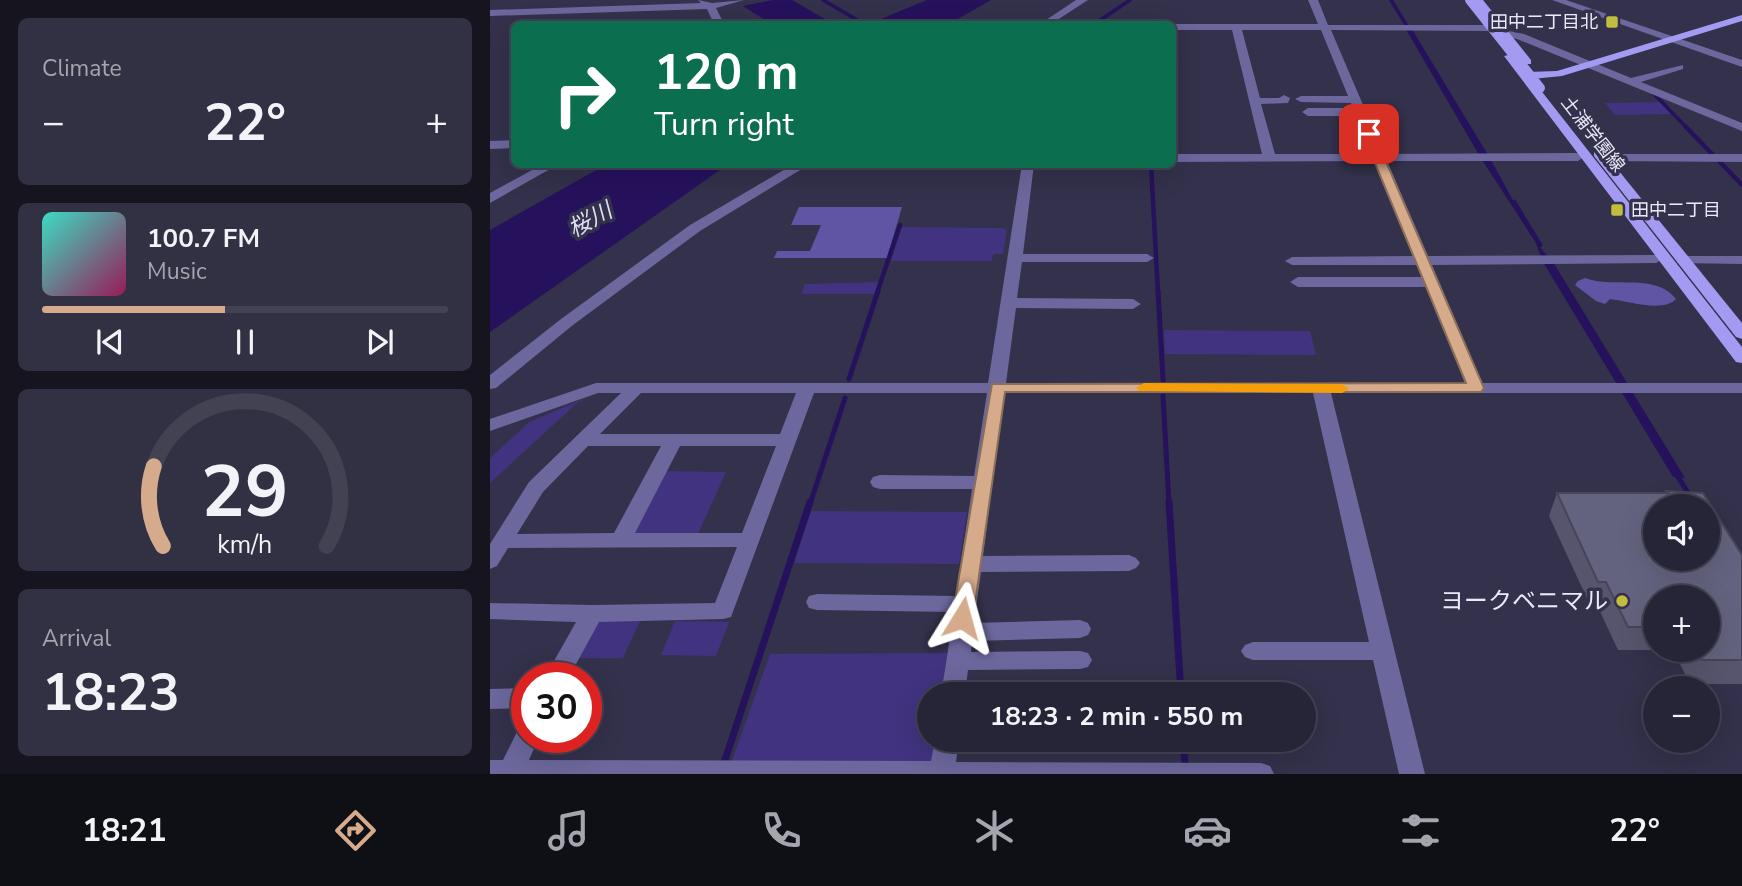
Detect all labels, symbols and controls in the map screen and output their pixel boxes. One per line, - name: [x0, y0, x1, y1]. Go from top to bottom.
- place label: 田中二丁目北: [1490, 10, 1598, 34]
- marker: 田中二丁目北: [1604, 14, 1620, 30]
- text: 120 m: [654, 39, 798, 106]
- icon: right: [539, 49, 630, 140]
- text: Climate: [42, 53, 122, 84]
- text: 22°: [204, 87, 286, 158]
- street label: 土浦学園線: [1556, 91, 1630, 177]
- text: −: [42, 97, 65, 148]
- text: +: [425, 97, 448, 148]
- text: Turn right: [654, 103, 794, 146]
- pin: [1339, 104, 1399, 164]
- icon: arrive: [1350, 115, 1388, 153]
- water label: 桜川: [562, 194, 620, 245]
- place label: 田中二丁目: [1631, 198, 1721, 222]
- marker: 田中二丁目: [1609, 202, 1625, 218]
- text: 100.7 FM: [147, 221, 260, 256]
- text: Music: [147, 256, 207, 287]
- icon: previous: [91, 323, 129, 361]
- icon: pause: [226, 323, 264, 361]
- icon: next: [361, 323, 399, 361]
- text: 29: [201, 442, 289, 542]
- map controls: [1643, 494, 1720, 753]
- button: sound: [1643, 494, 1720, 571]
- text: km/h: [217, 527, 273, 561]
- position arrow: [925, 581, 999, 655]
- place label: ヨークベニマル: [1440, 585, 1608, 617]
- button: +: [1643, 585, 1720, 662]
- marker: ヨークベニマル: [1614, 593, 1630, 609]
- text: Arrival: [42, 623, 111, 654]
- text: 18:23: [42, 657, 180, 728]
- speed limit sign: 30: [511, 662, 602, 753]
- button: −: [1643, 676, 1720, 753]
- text: 18:23 · 2 min · 550 m: [990, 699, 1243, 734]
- icon: directions: [331, 806, 380, 855]
- icon: music: [544, 806, 593, 855]
- icon: phone: [757, 806, 806, 855]
- icon: climate: [970, 806, 1019, 855]
- icon: car: [1183, 806, 1232, 855]
- icon: filters: [1396, 806, 1445, 855]
- text: 18:21: [82, 809, 167, 852]
- text: 22°: [1609, 809, 1660, 852]

